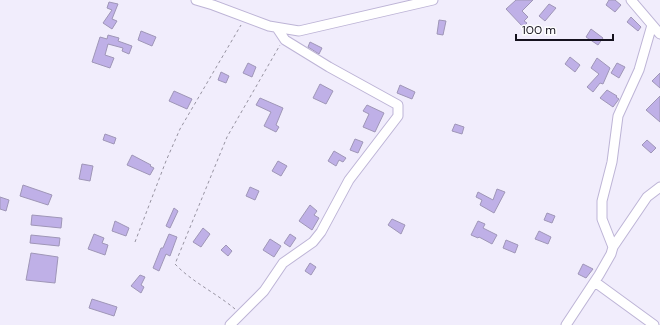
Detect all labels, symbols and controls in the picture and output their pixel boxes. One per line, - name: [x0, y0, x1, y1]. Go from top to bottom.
- scale bar: [516, 16, 613, 42]
- text: 100 m: [522, 22, 556, 38]

